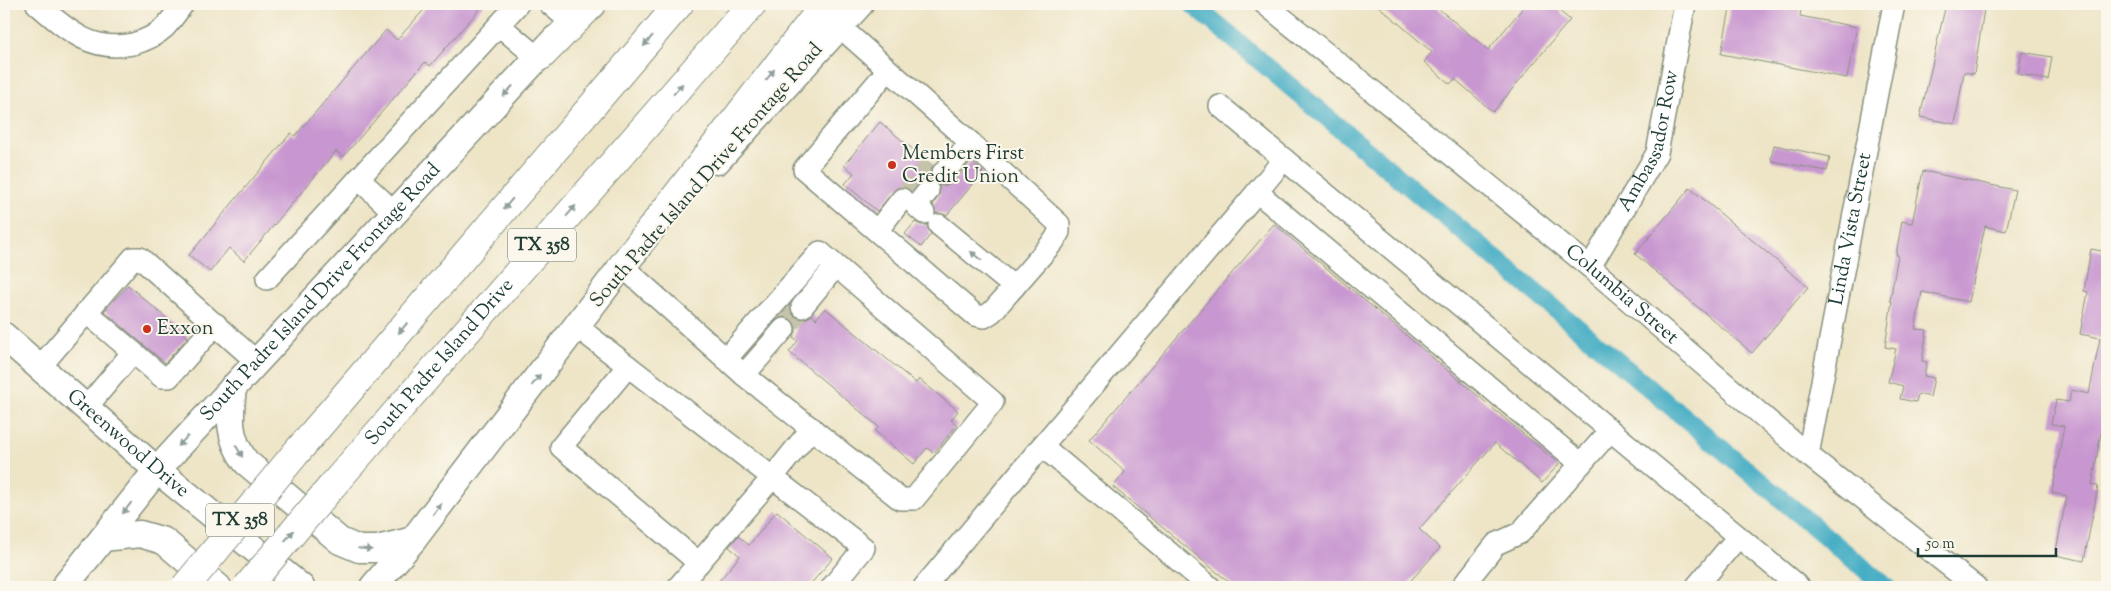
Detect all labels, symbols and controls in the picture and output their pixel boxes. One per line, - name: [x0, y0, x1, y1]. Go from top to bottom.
- one-way arrow: [642, 34, 653, 47]
- street label: South Padre Island Drive Frontage Road: [584, 37, 830, 315]
- one-way arrow: [765, 68, 775, 82]
- street label: Ambassador Row: [1611, 68, 1687, 218]
- one-way arrow: [672, 83, 684, 95]
- one-way arrow: [502, 85, 514, 97]
- place label: Members First Credit Union: [902, 140, 1024, 192]
- street label: Linda Vista Street: [1822, 150, 1880, 308]
- street label: South Padre Island Drive Frontage Road: [195, 159, 447, 427]
- marker: Members First Credit Union: [886, 159, 898, 171]
- one-way arrow: [502, 198, 514, 210]
- one-way arrow: [565, 206, 577, 218]
- road number: TX 358: [508, 228, 576, 262]
- street label: Columbia Street: [1558, 238, 1685, 352]
- one-way arrow: [971, 250, 983, 262]
- street label: South Padre Island Drive: [361, 274, 519, 452]
- place label: Exxon: [157, 315, 214, 344]
- one-way arrow: [397, 321, 408, 334]
- marker: Exxon: [141, 323, 153, 335]
- one-way arrow: [530, 374, 541, 387]
- street label: Greenwood Drive: [60, 382, 195, 505]
- one-way arrow: [178, 435, 189, 448]
- one-way arrow: [235, 445, 244, 458]
- one-way arrow: [122, 501, 132, 515]
- one-way arrow: [432, 502, 442, 516]
- road number: TX 358: [206, 504, 274, 536]
- scale bar: [1918, 526, 2056, 558]
- one-way arrow: [284, 530, 295, 543]
- text: 50 m: [1925, 534, 1955, 555]
- one-way arrow: [358, 545, 374, 553]

